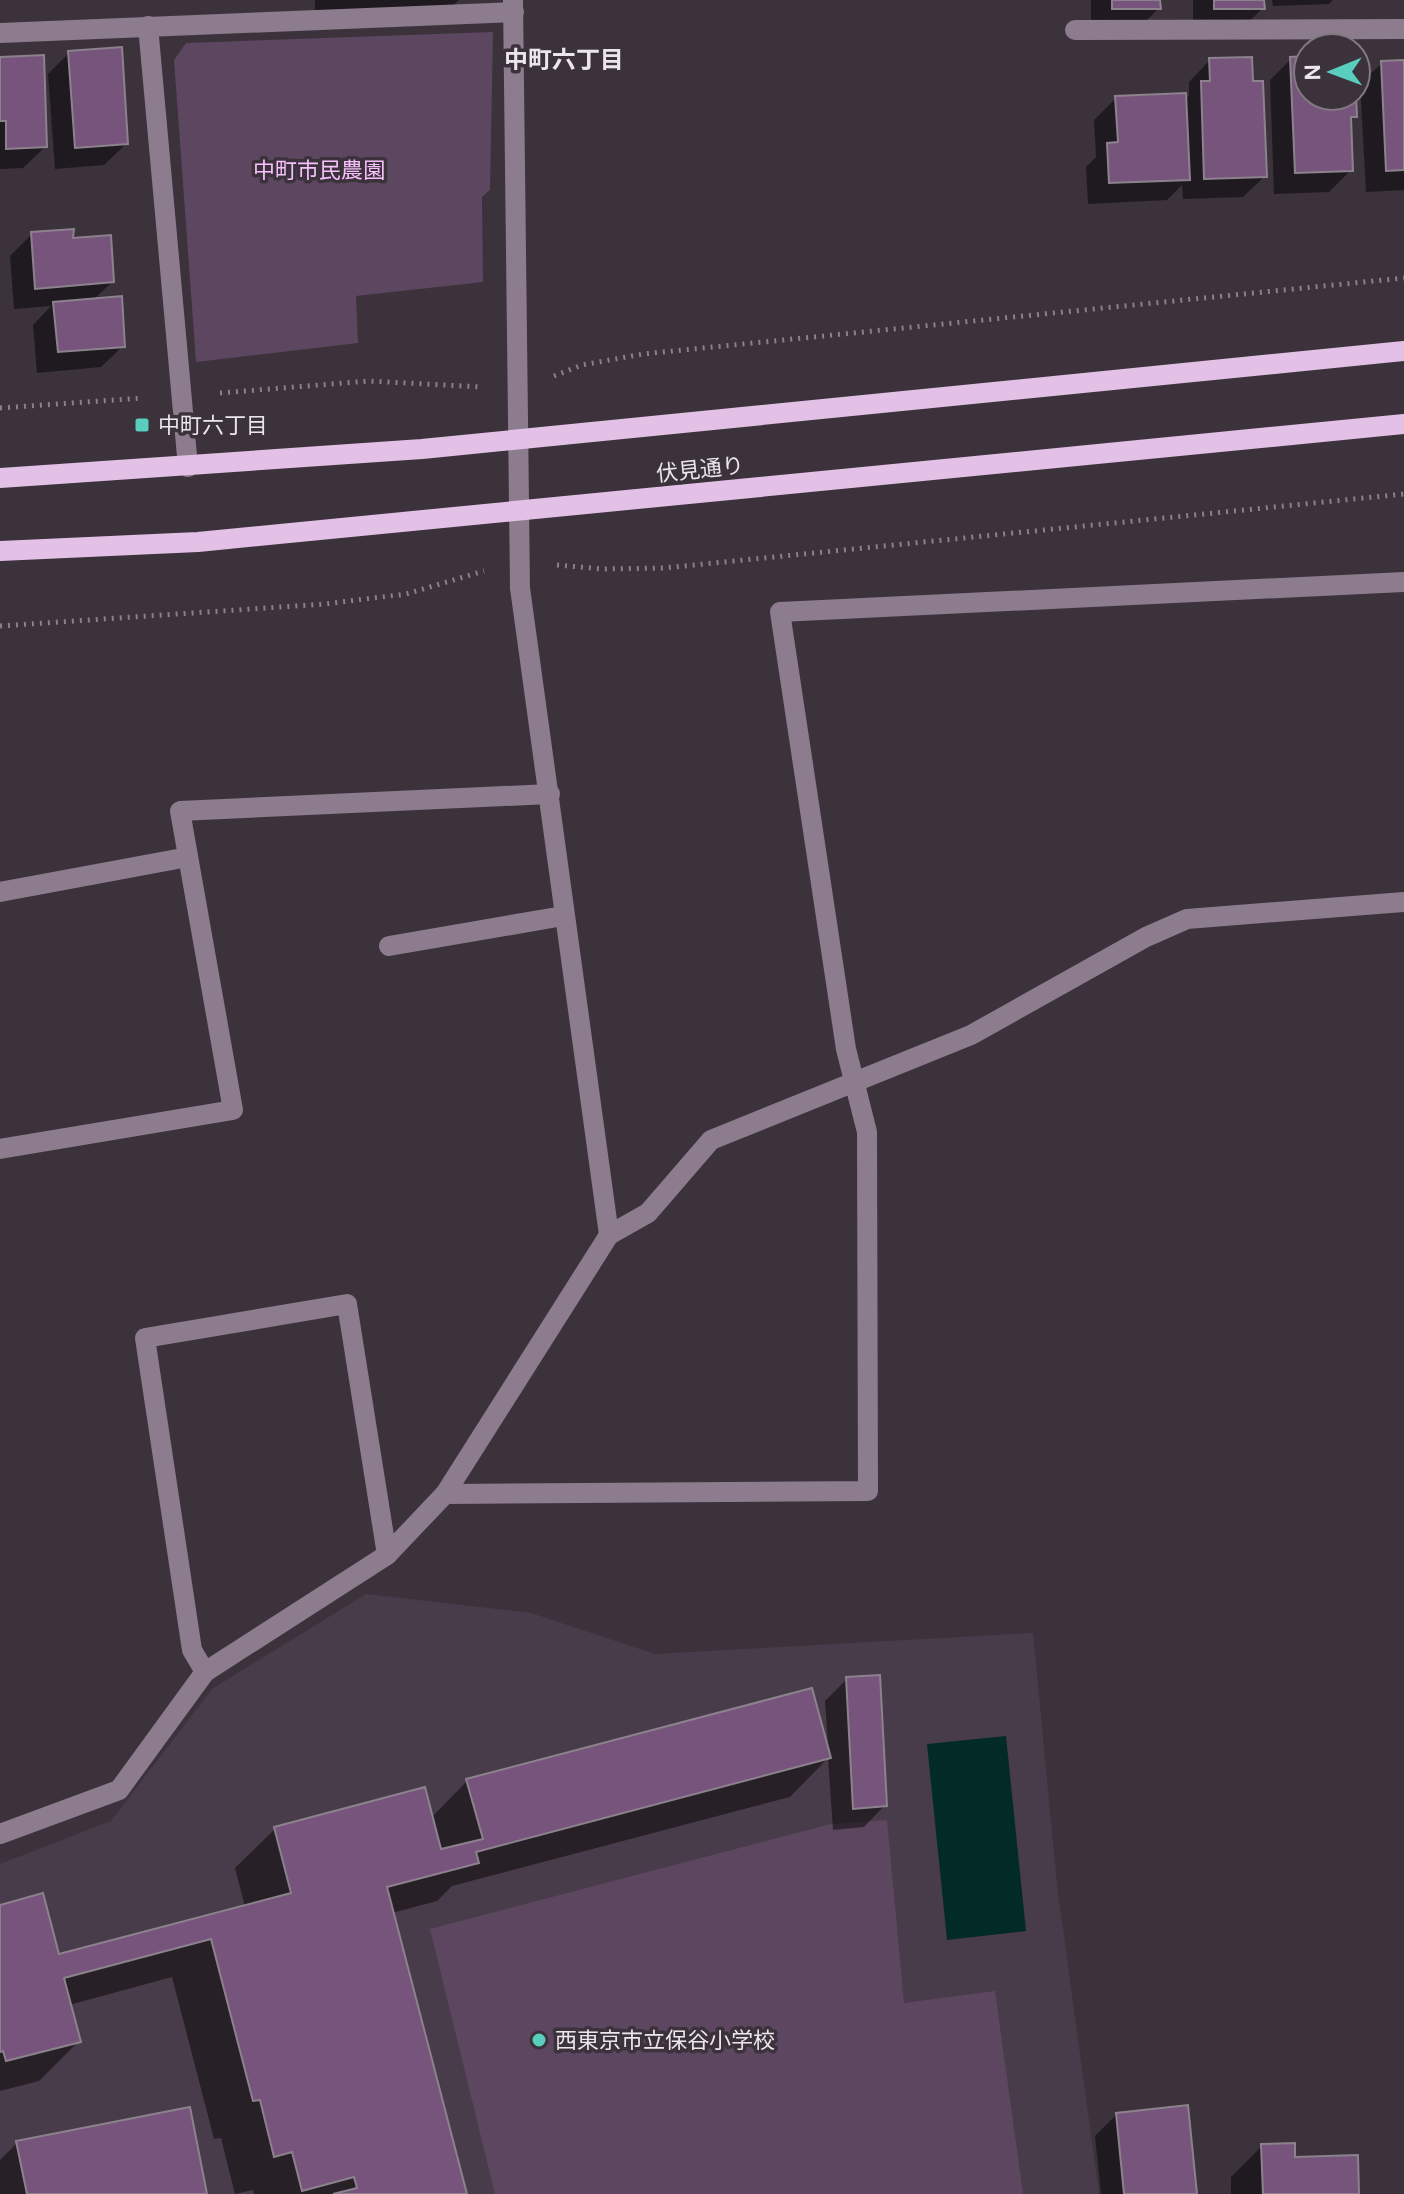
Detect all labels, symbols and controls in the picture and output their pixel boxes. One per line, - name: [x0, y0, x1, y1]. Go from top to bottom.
- north arrow: [1292, 32, 1372, 112]
- district label: 中町六丁目: [504, 44, 624, 75]
- text: N: [1298, 64, 1327, 81]
- park label: 中町市民農園: [253, 156, 385, 185]
- place label: 中町六丁目: [158, 411, 268, 440]
- marker: 中町六丁目: [133, 416, 151, 434]
- street label: 伏見通り: [655, 450, 745, 489]
- place label: 西東京市立保谷小学校: [555, 2026, 775, 2055]
- marker: 西東京市立保谷小学校: [530, 2031, 548, 2049]

